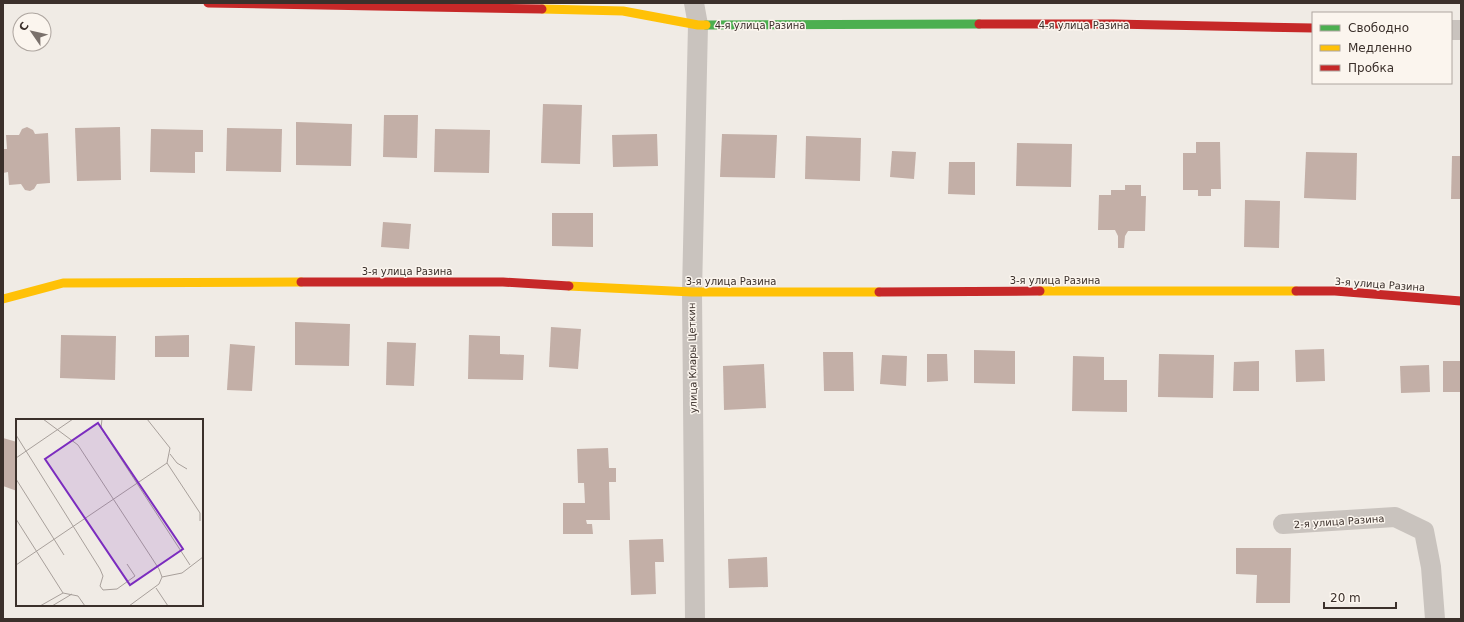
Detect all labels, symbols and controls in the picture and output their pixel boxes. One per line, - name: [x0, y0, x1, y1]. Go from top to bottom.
- north arrow: [12, 12, 52, 52]
- legend: [1312, 12, 1452, 84]
- text: С: [16, 20, 32, 34]
- street label: 4-я улица Разина: [715, 20, 805, 31]
- street label: 4-я улица Разина: [1039, 20, 1129, 31]
- text: Свободно: [1348, 21, 1409, 35]
- text: Медленно: [1348, 41, 1412, 55]
- text: Пробка: [1348, 61, 1394, 75]
- street label: 3-я улица Разина: [362, 266, 452, 277]
- street label: 3-я улица Разина: [1010, 275, 1100, 286]
- street label: 3-я улица Разина: [686, 276, 776, 287]
- street label: 3-я улица Разина: [1334, 276, 1426, 293]
- street label: улица Клары Цеткин: [686, 303, 699, 413]
- inset map: [16, 419, 203, 606]
- street label: 2-я улица Разина: [1293, 513, 1385, 530]
- scale bar: [1324, 584, 1396, 610]
- text: 20 m: [1330, 591, 1361, 605]

